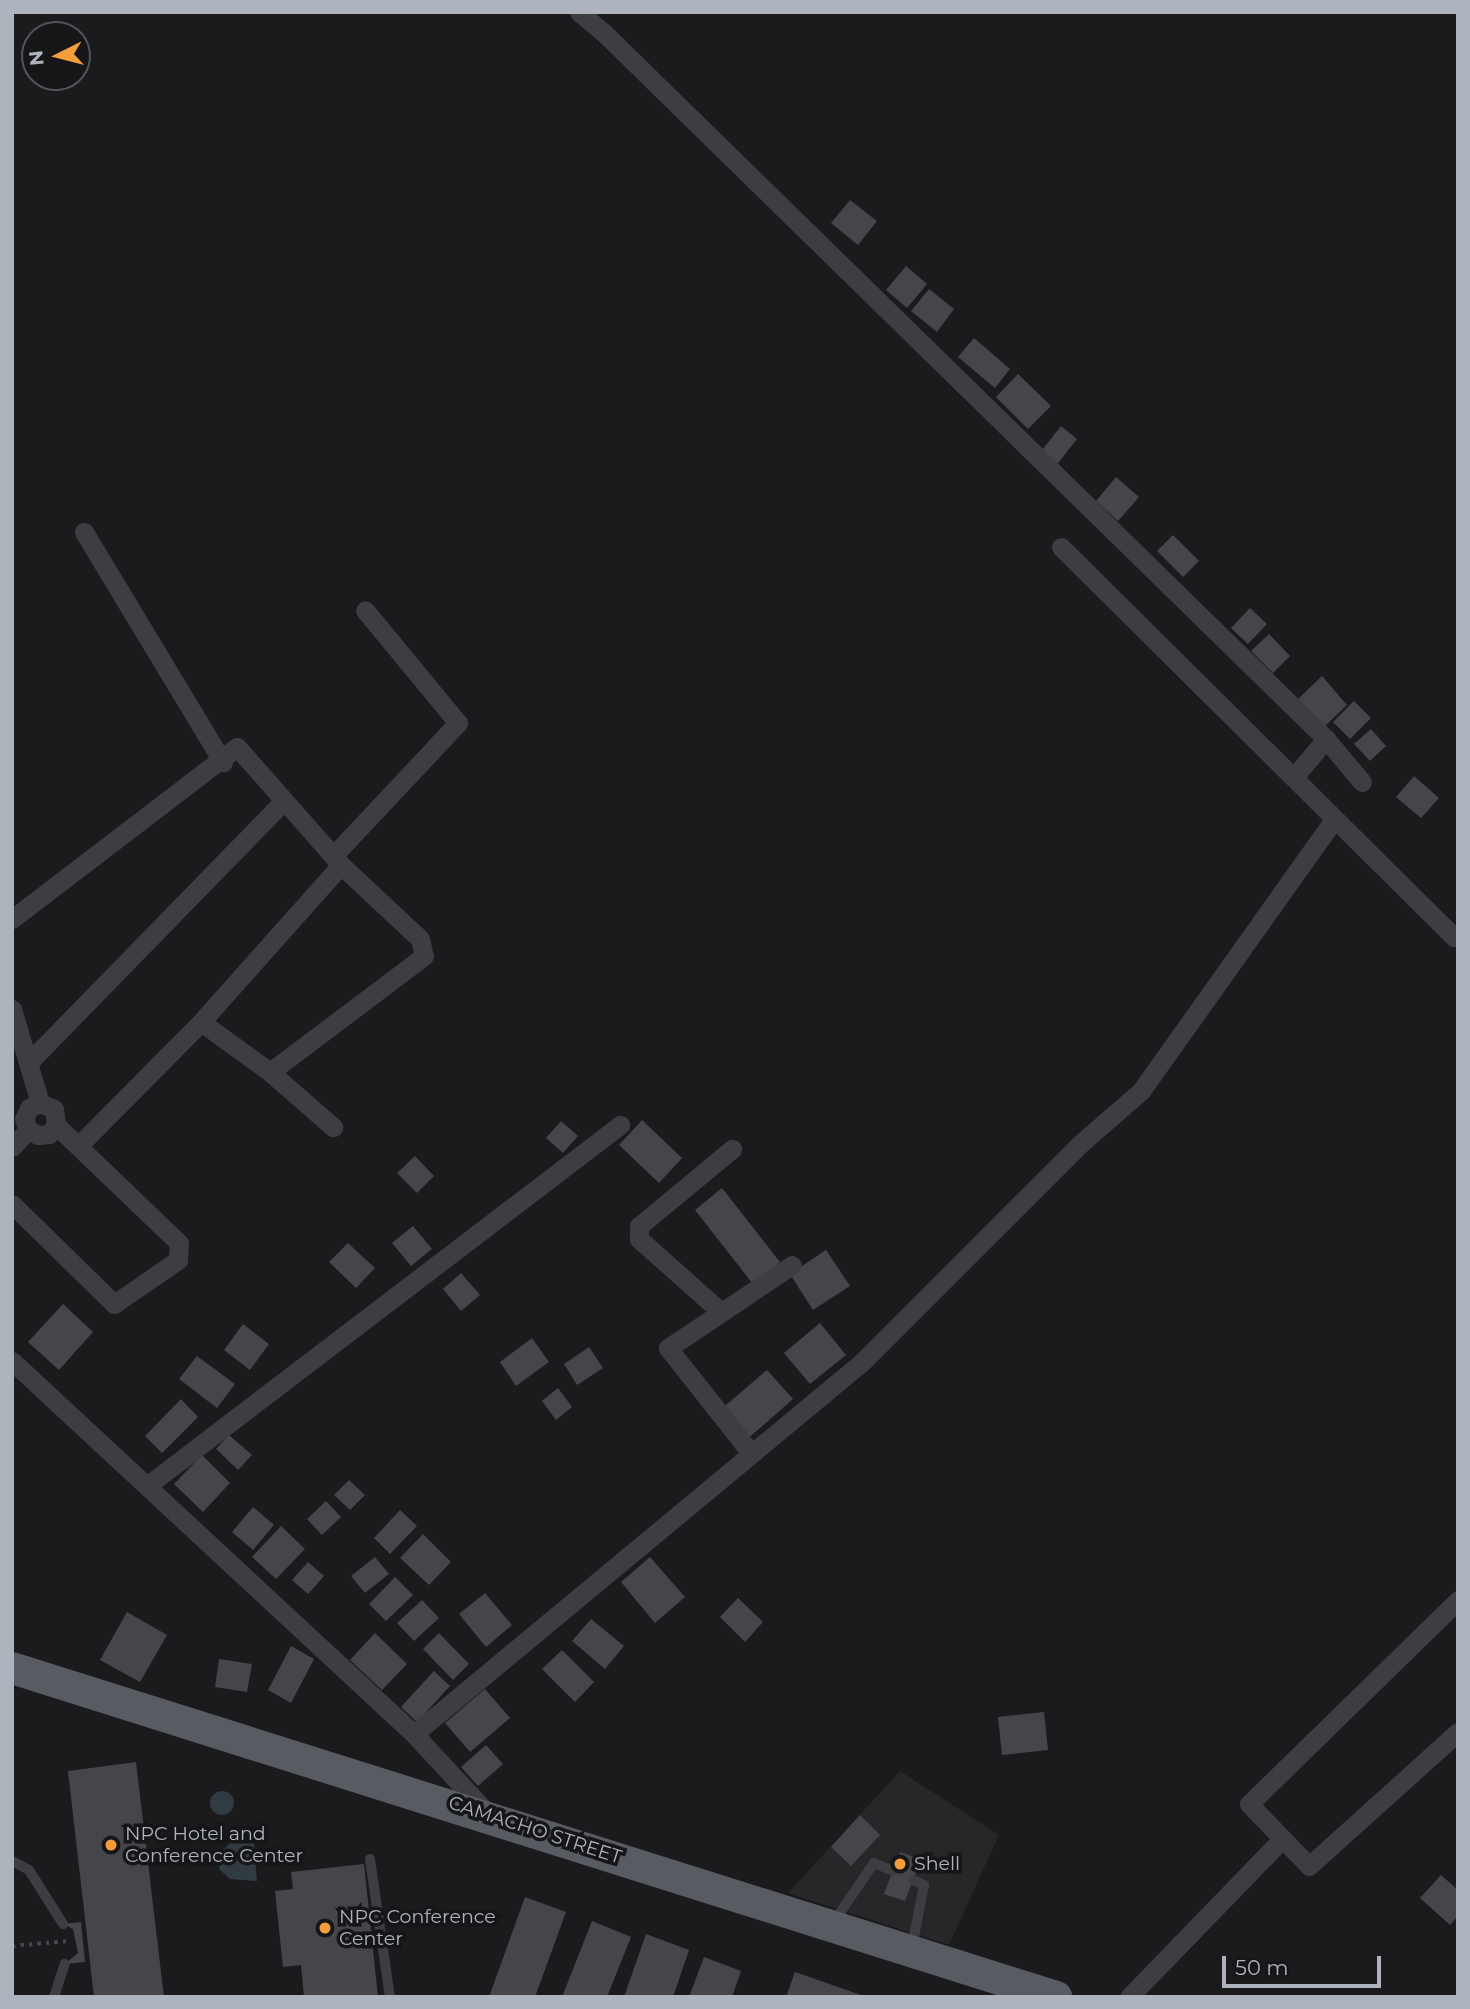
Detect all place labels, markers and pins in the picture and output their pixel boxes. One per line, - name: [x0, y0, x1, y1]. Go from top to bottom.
- place label: NPC Hotel and Conference Center: [125, 1823, 303, 1867]
- marker: NPC Hotel and Conference Center: [103, 1837, 119, 1853]
- place label: Shell: [914, 1853, 960, 1875]
- marker: Shell: [892, 1856, 908, 1872]
- place label: NPC Conference Center: [339, 1906, 496, 1950]
- marker: NPC Conference Center: [317, 1920, 333, 1936]

